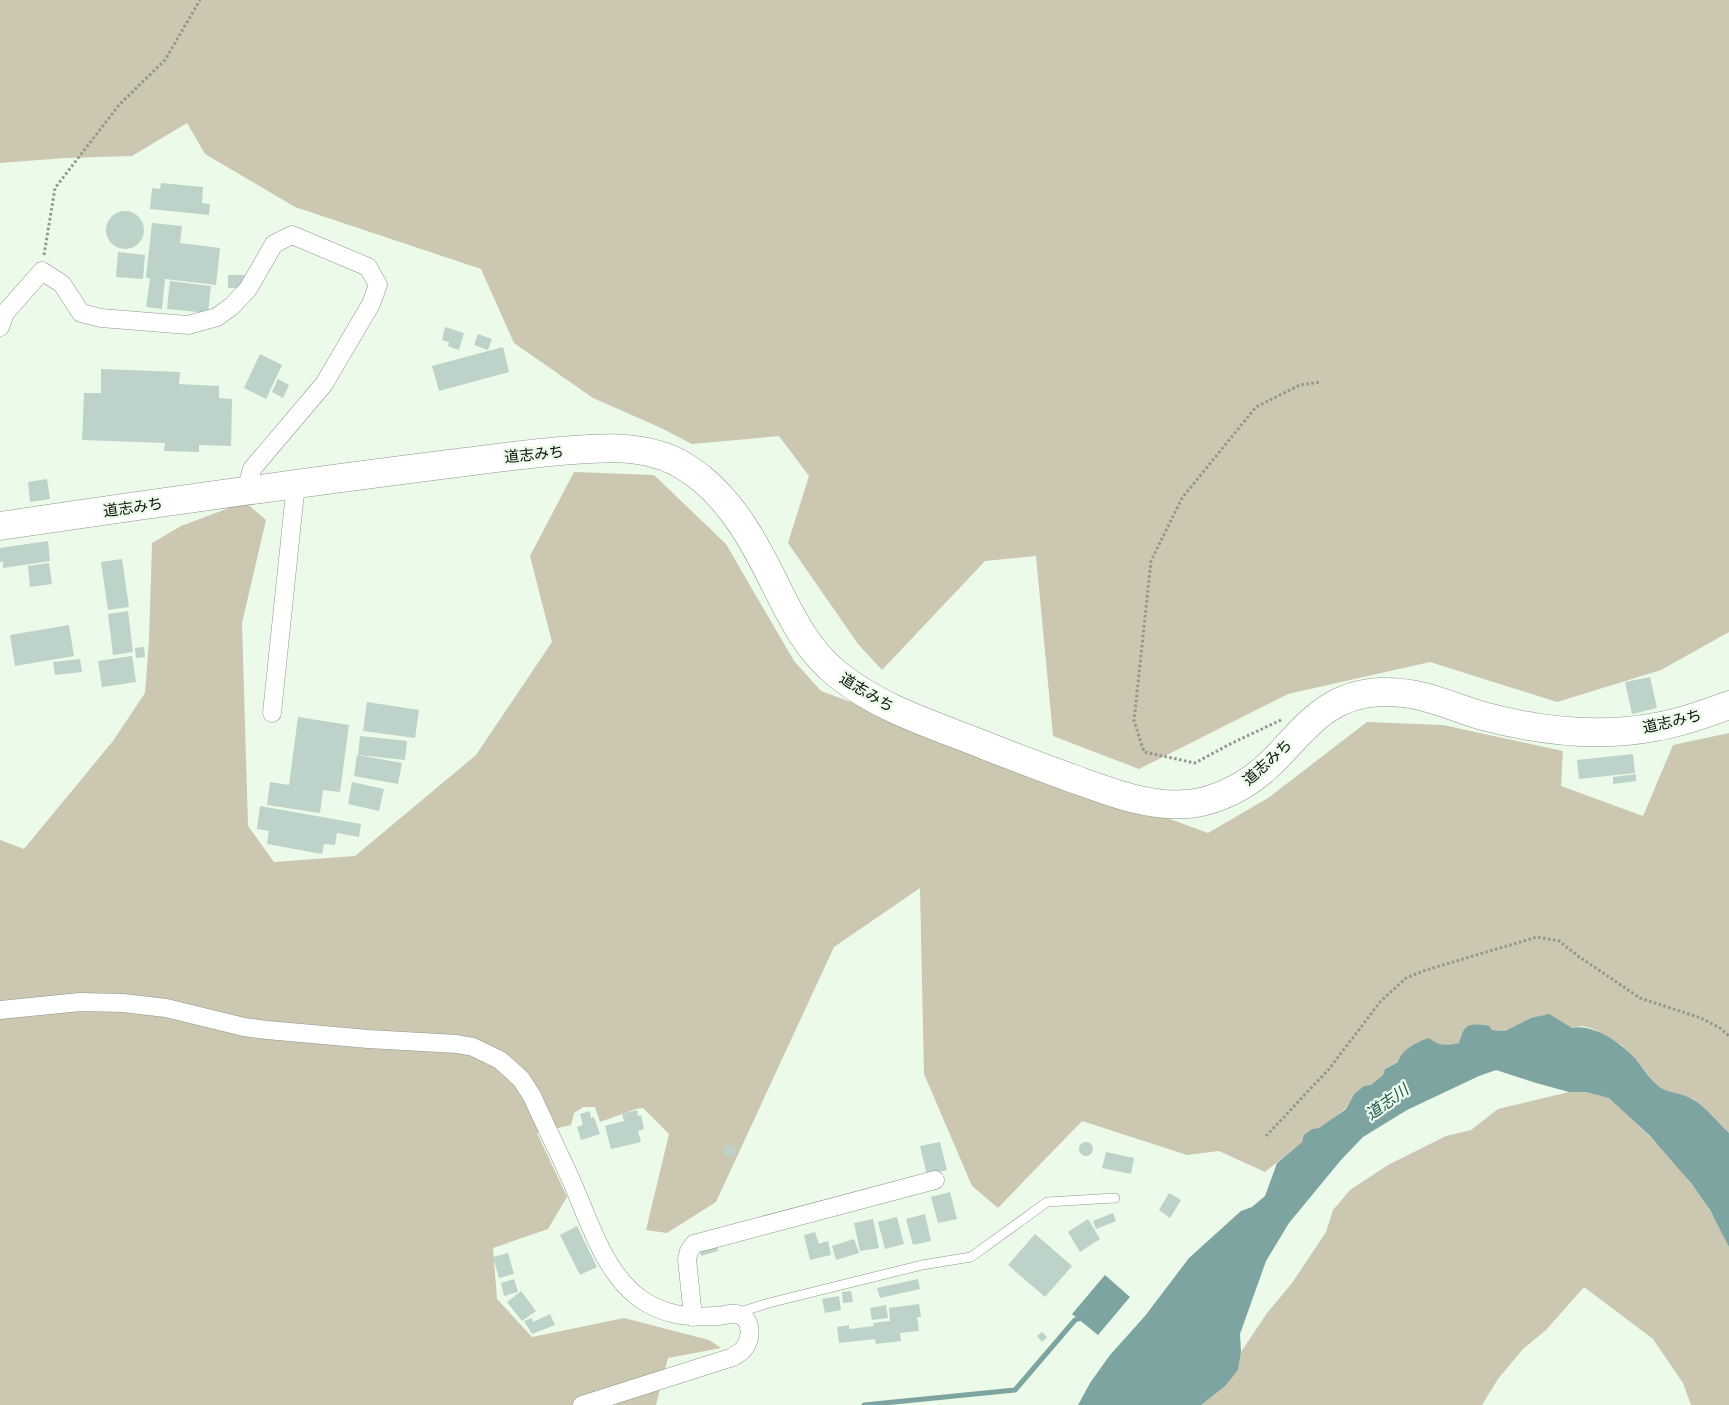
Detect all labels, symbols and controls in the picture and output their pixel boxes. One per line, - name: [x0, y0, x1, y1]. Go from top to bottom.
- street label: 道志みち: [503, 442, 565, 466]
- street label: 道志みち: [102, 494, 164, 520]
- street label: 道志みち: [837, 669, 897, 715]
- street label: 道志みち: [1641, 706, 1703, 736]
- street label: 道志みち: [1239, 736, 1295, 788]
- water label: 道志川: [1363, 1080, 1413, 1123]

